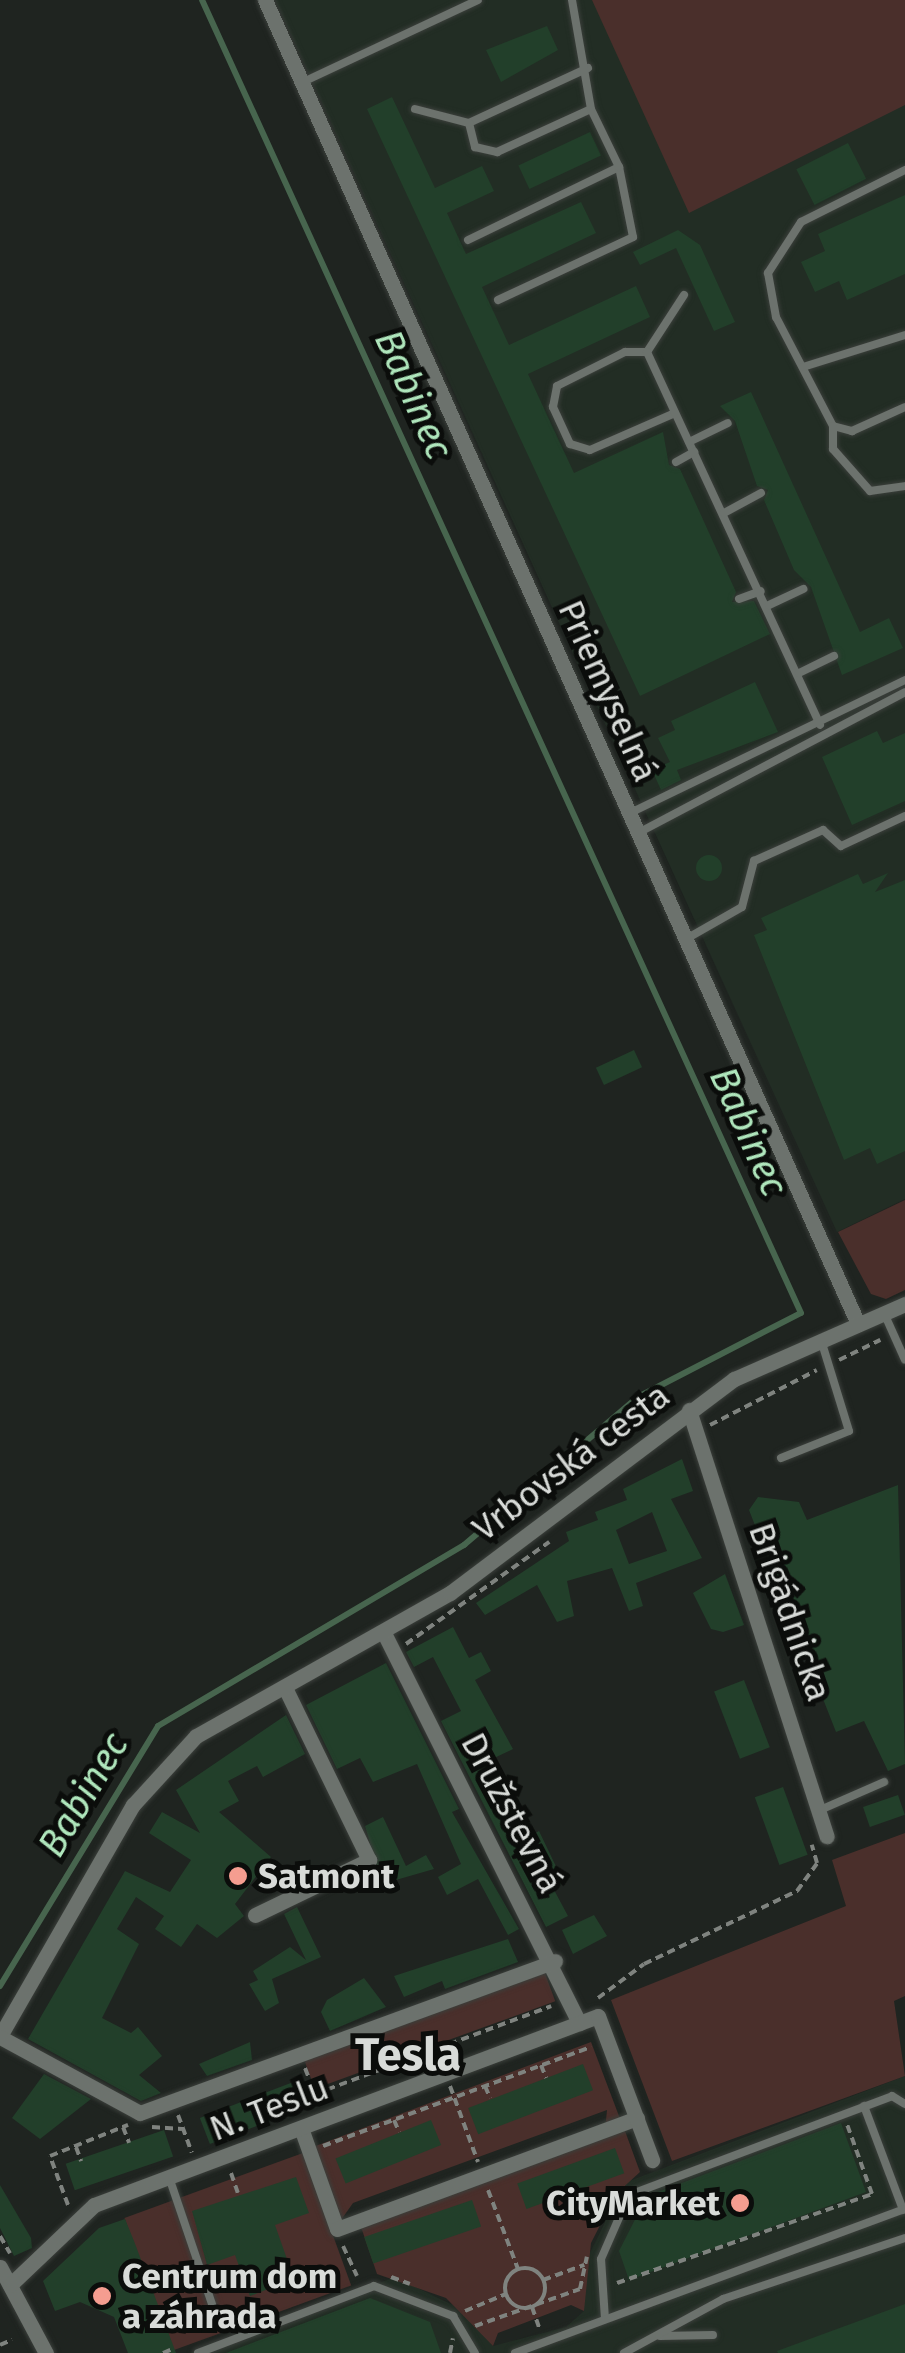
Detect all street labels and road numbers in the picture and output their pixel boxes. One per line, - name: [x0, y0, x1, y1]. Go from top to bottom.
- street label: Priemyselná: [549, 594, 667, 788]
- street label: Vrbovská cesta: [464, 1374, 678, 1550]
- street label: Brigádnicka: [740, 1517, 840, 1707]
- street label: Družstevná: [452, 1726, 572, 1900]
- street label: N. Teslu: [204, 2066, 334, 2150]

